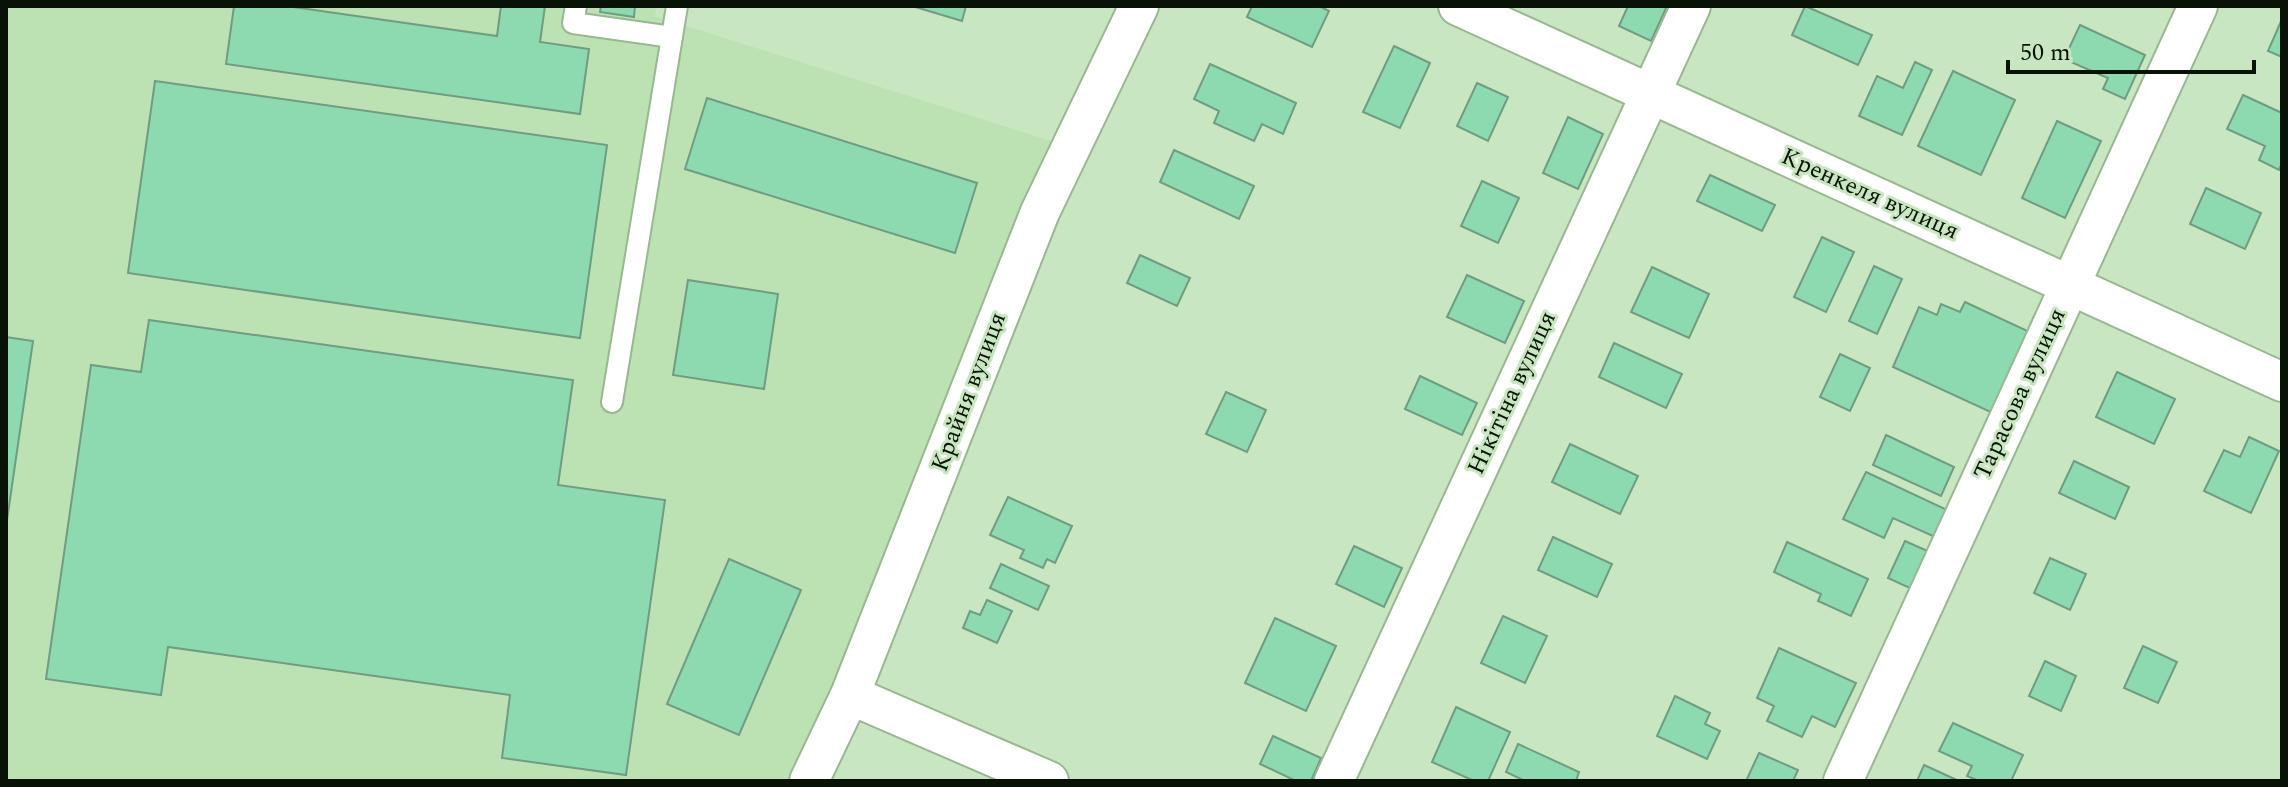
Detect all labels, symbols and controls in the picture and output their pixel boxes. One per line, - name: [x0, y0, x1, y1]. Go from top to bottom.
- scale bar: [2008, 24, 2254, 74]
- text: 50 m: [2020, 35, 2071, 71]
- street label: Кренкеля вулиця: [1775, 139, 1965, 249]
- street label: Тарасова вулиця: [1965, 302, 2075, 486]
- street label: Нікітіна вулиця: [1458, 305, 1566, 481]
- street label: Крайня вулиця: [922, 307, 1016, 477]

